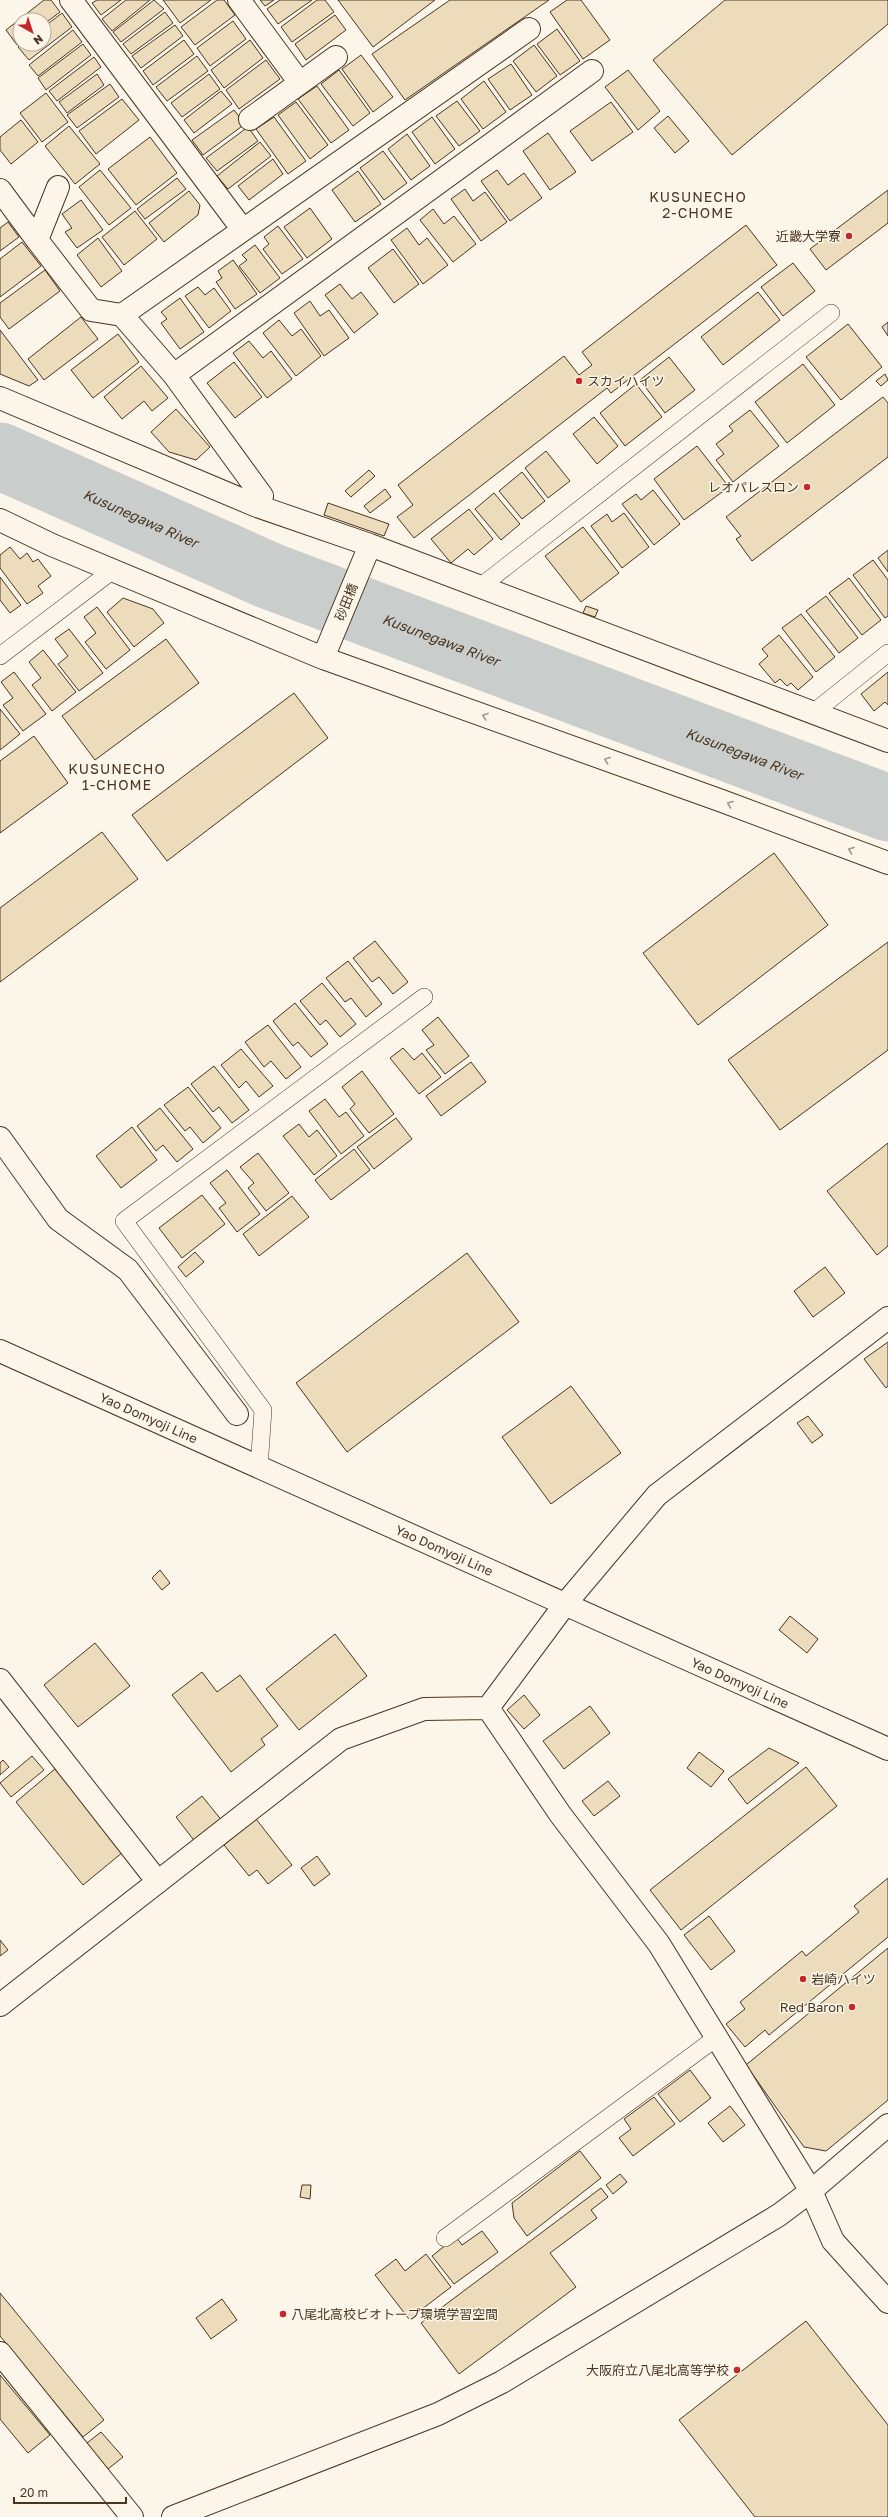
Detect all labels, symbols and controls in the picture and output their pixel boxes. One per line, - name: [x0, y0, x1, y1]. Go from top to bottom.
- north arrow: [12, 12, 52, 52]
- text: N: [31, 32, 46, 48]
- district label: KUSUNECHO 2-CHOME: [649, 188, 747, 221]
- place label: 近畿大学寮: [776, 228, 841, 244]
- marker: 近畿大学寮: [844, 231, 854, 241]
- place label: スカイハイツ: [587, 373, 664, 389]
- marker: スカイハイツ: [574, 376, 584, 386]
- place label: レオパレスロン: [708, 479, 799, 495]
- marker: レオパレスロン: [802, 482, 812, 492]
- water label: Kusunegawa River: [81, 485, 203, 552]
- street label: 砂田橋: [331, 581, 361, 623]
- water label: Kusunegawa River: [380, 610, 504, 670]
- one-way arrow: [482, 712, 489, 721]
- water label: Kusunegawa River: [683, 724, 808, 784]
- one-way arrow: [604, 756, 611, 765]
- district label: KUSUNECHO 1-CHOME: [68, 760, 166, 793]
- one-way arrow: [726, 800, 733, 808]
- one-way arrow: [848, 846, 855, 854]
- street label: Yao Domyoji Line: [97, 1389, 200, 1447]
- street label: Yao Domyoji Line: [393, 1521, 496, 1579]
- street label: Yao Domyoji Line: [689, 1654, 791, 1712]
- place label: 岩崎ハイツ: [811, 1971, 876, 1987]
- marker: 岩崎ハイツ: [798, 1974, 808, 1984]
- place label: Red Baron: [780, 1999, 844, 2015]
- marker: Red Baron: [847, 2002, 857, 2012]
- place label: 八尾北高校ビオトープ環境学習空間: [291, 2306, 498, 2322]
- marker: 八尾北高校ビオトープ環境学習空間: [278, 2309, 288, 2319]
- place label: 大阪府立八尾北高等学校: [586, 2362, 729, 2378]
- marker: 大阪府立八尾北高等学校: [732, 2365, 742, 2375]
- scale bar: [14, 2479, 126, 2505]
- text: 20 m: [20, 2485, 48, 2500]

